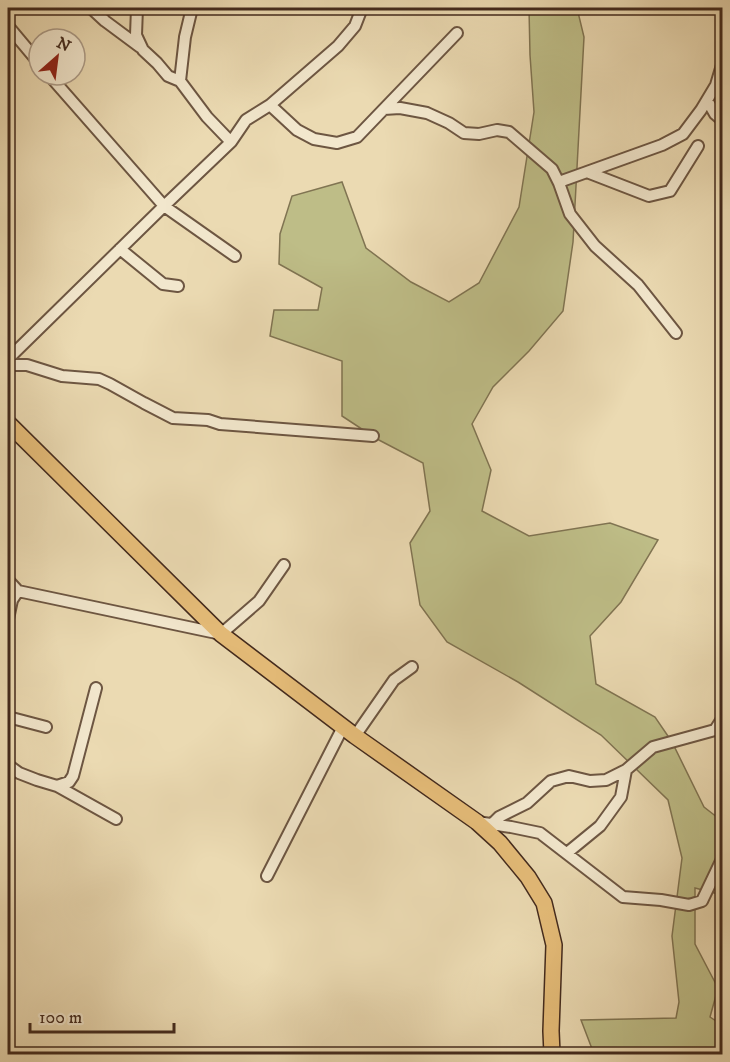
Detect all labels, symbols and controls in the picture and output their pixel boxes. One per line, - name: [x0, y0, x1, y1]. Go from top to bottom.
- north arrow: [27, 27, 87, 87]
- text: N: [53, 33, 74, 57]
- scale bar: [30, 996, 174, 1034]
- text: 100 m: [39, 1007, 82, 1029]

